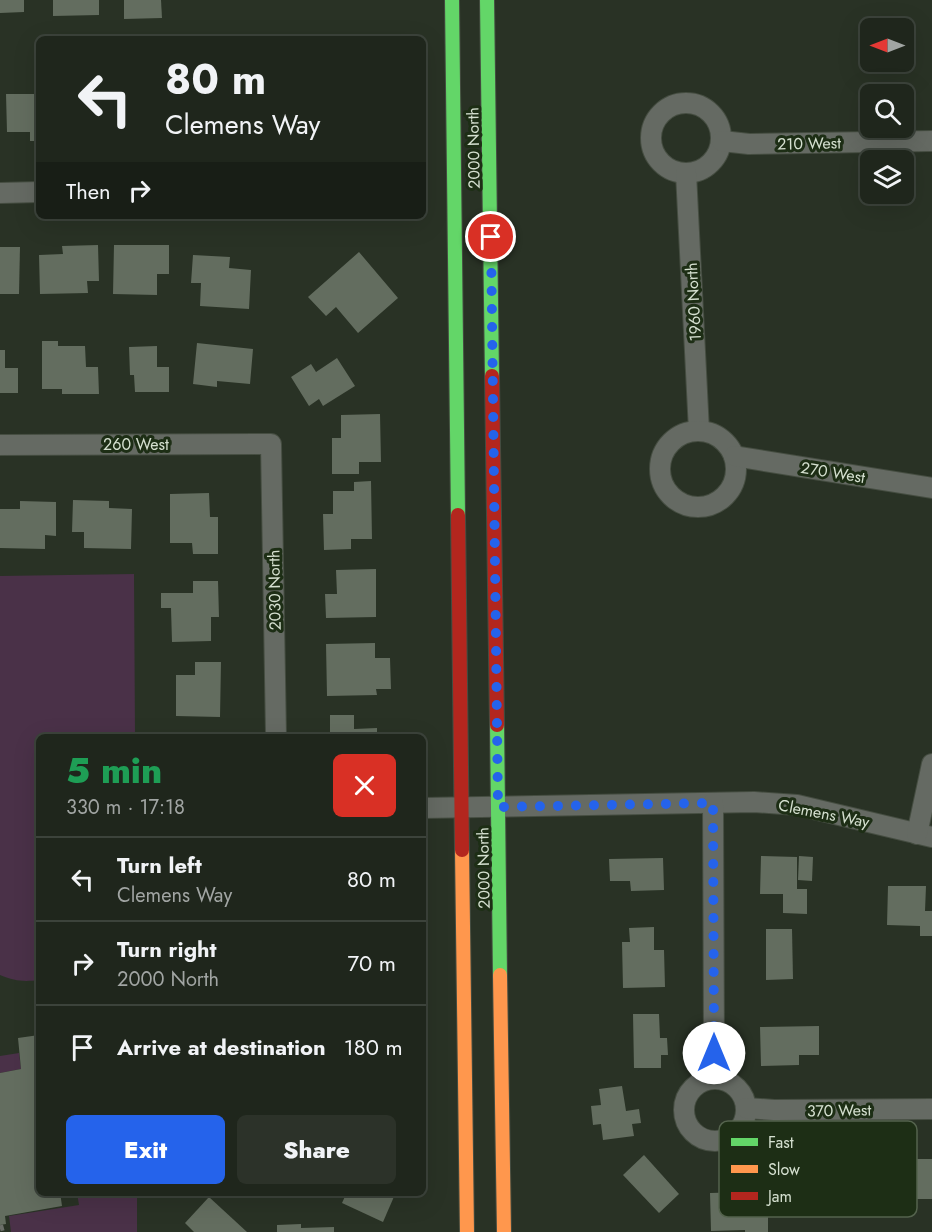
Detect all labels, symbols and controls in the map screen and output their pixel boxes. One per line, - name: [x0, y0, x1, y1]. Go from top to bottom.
- north arrow: [860, 18, 914, 72]
- map controls: [860, 18, 914, 204]
- text: 80 m: [165, 49, 266, 110]
- icon: left: [66, 60, 144, 138]
- button: search: [860, 84, 914, 138]
- text: Clemens Way: [165, 105, 321, 144]
- street label: 2000 North: [461, 107, 486, 189]
- street label: 210 West: [777, 131, 841, 156]
- button: layers: [860, 150, 914, 204]
- icon: right: [123, 174, 156, 207]
- text: Then: [66, 175, 111, 207]
- pin: [465, 211, 516, 262]
- icon: arrive: [474, 220, 507, 253]
- street label: 1960 North: [680, 262, 707, 342]
- street label: 260 West: [103, 433, 169, 456]
- street label: 270 West: [799, 456, 867, 489]
- street label: 2030 North: [262, 549, 287, 631]
- text: 5 min: [66, 744, 162, 796]
- button: close: [333, 754, 396, 817]
- text: 330 m · 17:18: [66, 793, 185, 822]
- street label: Clemens Way: [776, 793, 872, 834]
- street label: 2000 North: [471, 827, 496, 909]
- text: Turn left: [117, 849, 202, 881]
- icon: left: [66, 863, 99, 896]
- text: 80 m: [347, 863, 396, 895]
- text: Clemens Way: [117, 881, 232, 910]
- text: Turn right: [117, 933, 217, 965]
- icon: right: [66, 947, 99, 980]
- text: 70 m: [347, 947, 396, 979]
- text: 2000 North: [117, 965, 219, 994]
- position arrow: [682, 1021, 746, 1085]
- icon: arrive: [66, 1031, 99, 1064]
- text: Arrive at destination: [117, 1031, 326, 1063]
- text: 180 m: [344, 1031, 403, 1063]
- street label: 370 West: [807, 1098, 872, 1123]
- button: Exit: [66, 1115, 225, 1184]
- button: Share: [237, 1115, 396, 1184]
- legend: [719, 1121, 917, 1217]
- text: Fast: [768, 1131, 794, 1154]
- text: Slow: [768, 1158, 800, 1181]
- text: Jam: [766, 1185, 792, 1208]

